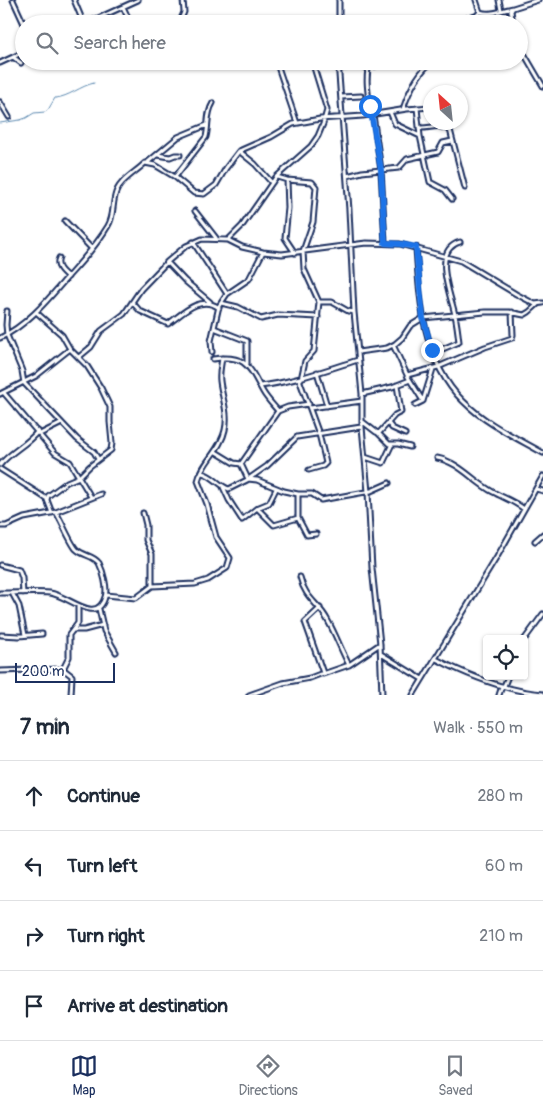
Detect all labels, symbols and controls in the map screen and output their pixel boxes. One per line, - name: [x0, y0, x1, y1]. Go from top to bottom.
- search box: [15, 15, 528, 70]
- icon: search: [33, 29, 61, 57]
- text: Search here: [73, 31, 166, 55]
- north arrow: [423, 85, 468, 130]
- route start: [359, 95, 382, 118]
- route end: [421, 339, 444, 362]
- map controls: [483, 635, 528, 680]
- button: locate: [483, 635, 528, 680]
- scale bar: [15, 660, 115, 683]
- text: 200 m: [22, 663, 64, 680]
- text: 7 min: [20, 714, 70, 741]
- text: Walk · 550 m: [433, 718, 523, 738]
- icon: ahead: [20, 782, 48, 810]
- text: Continue: [67, 784, 140, 808]
- text: 280 m: [477, 786, 523, 806]
- icon: left: [20, 852, 48, 880]
- text: Turn left: [67, 854, 137, 878]
- text: 60 m: [485, 856, 523, 876]
- icon: right: [20, 922, 48, 950]
- text: Turn right: [67, 924, 145, 948]
- text: 210 m: [479, 926, 523, 946]
- icon: arrive: [20, 992, 48, 1020]
- text: Arrive at destination: [67, 994, 228, 1018]
- tab: Map: [70, 1052, 98, 1099]
- tab: Directions: [238, 1052, 298, 1099]
- tab: Saved: [438, 1052, 473, 1099]

